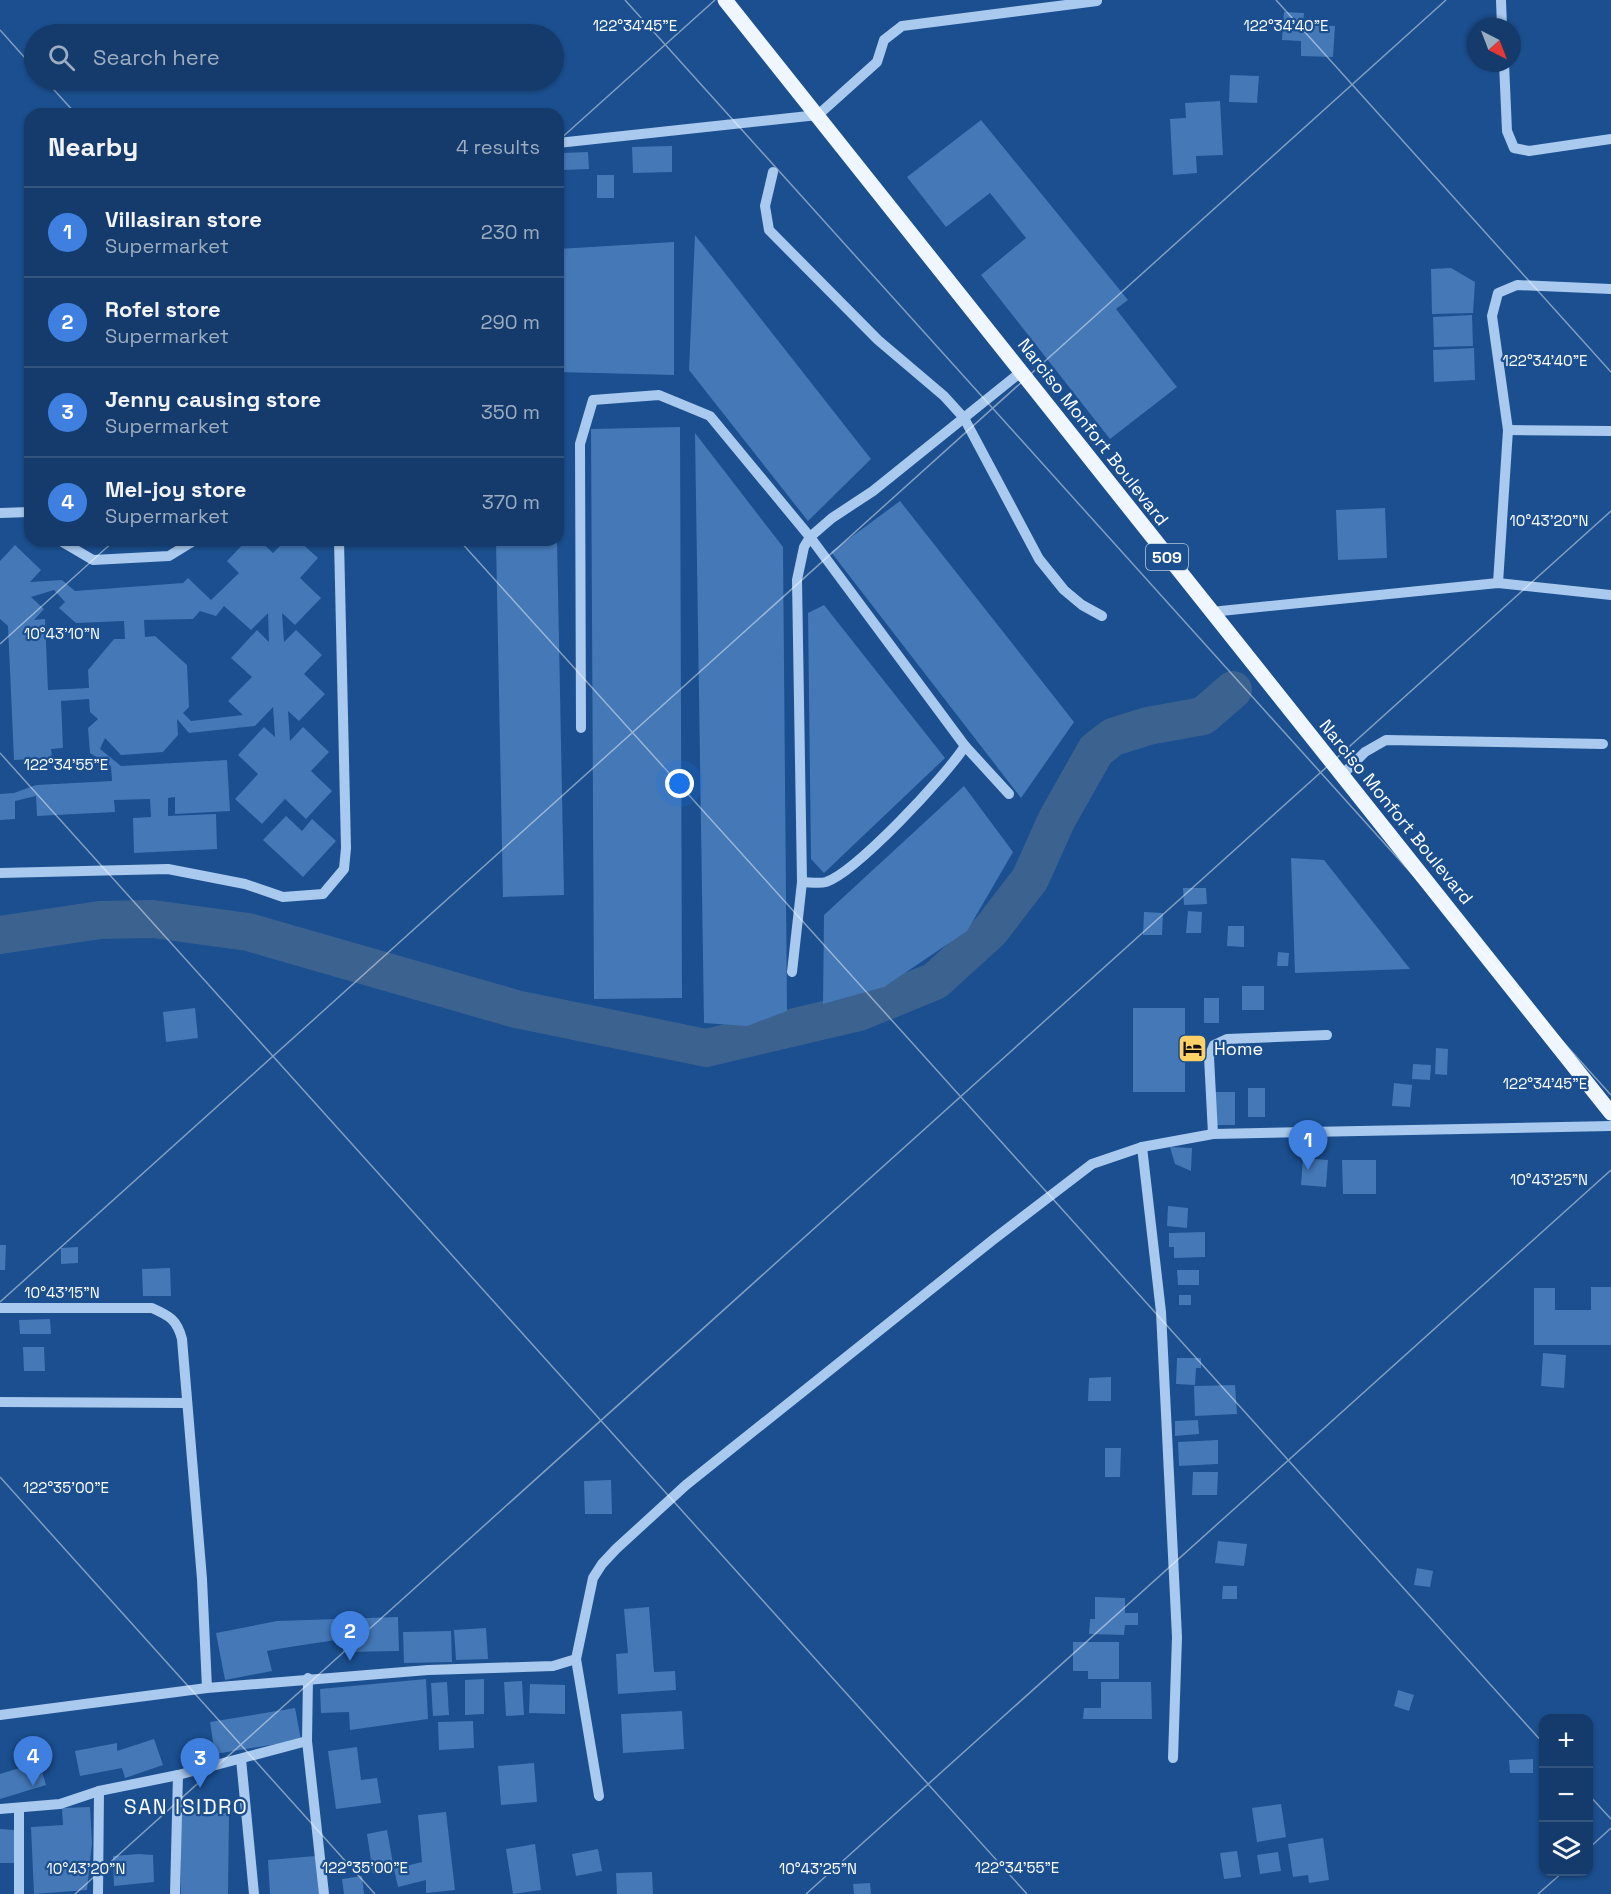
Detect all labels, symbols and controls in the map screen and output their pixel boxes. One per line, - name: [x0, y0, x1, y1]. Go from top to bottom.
- text: 122°34'45"E: [593, 16, 677, 35]
- text: 122°34'40"E: [1244, 16, 1328, 35]
- north arrow: [1467, 18, 1521, 72]
- search box: [24, 24, 564, 90]
- icon: search: [45, 41, 78, 74]
- text: Search here: [93, 43, 220, 71]
- text: Nearby: [48, 130, 138, 164]
- text: 4 results: [456, 134, 540, 160]
- text: Villasiran store: [105, 205, 262, 233]
- text: 1: [63, 219, 72, 245]
- text: 230 m: [481, 219, 540, 245]
- text: Supermarket: [105, 233, 229, 259]
- text: Rofel store: [105, 295, 221, 323]
- text: 2: [62, 309, 73, 335]
- text: 290 m: [481, 309, 540, 335]
- text: Supermarket: [105, 323, 229, 349]
- street label: Narciso Monfort Boulevard: [1013, 333, 1174, 530]
- text: 122°34'40"E: [1503, 351, 1587, 370]
- text: Jenny causing store: [105, 385, 321, 413]
- text: 3: [61, 399, 74, 425]
- text: 350 m: [481, 399, 540, 425]
- text: Supermarket: [105, 413, 229, 439]
- text: Mel-joy store: [105, 475, 246, 503]
- text: 4: [61, 489, 74, 515]
- text: 370 m: [482, 489, 540, 515]
- text: Supermarket: [105, 503, 229, 529]
- text: 10°43'20"N: [1510, 511, 1588, 530]
- road number: 509: [1146, 544, 1188, 570]
- text: 10°43'10"N: [24, 624, 100, 643]
- street label: Narciso Monfort Boulevard: [1315, 714, 1478, 909]
- text: 122°34'55"E: [24, 755, 108, 774]
- your location: [665, 769, 694, 798]
- hotel icon: Home: [1177, 1033, 1209, 1065]
- place label: Home: [1214, 1037, 1263, 1060]
- text: 122°34'45"E: [1503, 1074, 1587, 1093]
- pin: 1: [1288, 1120, 1328, 1170]
- text: 10°43'25"N: [1510, 1170, 1588, 1189]
- text: 10°43'15"N: [24, 1283, 100, 1302]
- text: 122°35'00"E: [23, 1478, 109, 1497]
- pin: 2: [330, 1612, 370, 1661]
- map controls: [1539, 1714, 1593, 1876]
- button: +: [1539, 1714, 1593, 1768]
- pin: 4: [14, 1736, 52, 1786]
- pin: 3: [180, 1738, 220, 1788]
- button: −: [1539, 1768, 1593, 1822]
- district label: SAN ISIDRO: [124, 1793, 248, 1820]
- button: layers: [1539, 1822, 1593, 1876]
- text: 122°35'00"E: [322, 1858, 408, 1877]
- text: 122°34'55"E: [975, 1858, 1059, 1877]
- text: 10°43'20"N: [47, 1859, 125, 1878]
- text: 10°43'25"N: [779, 1859, 857, 1878]

